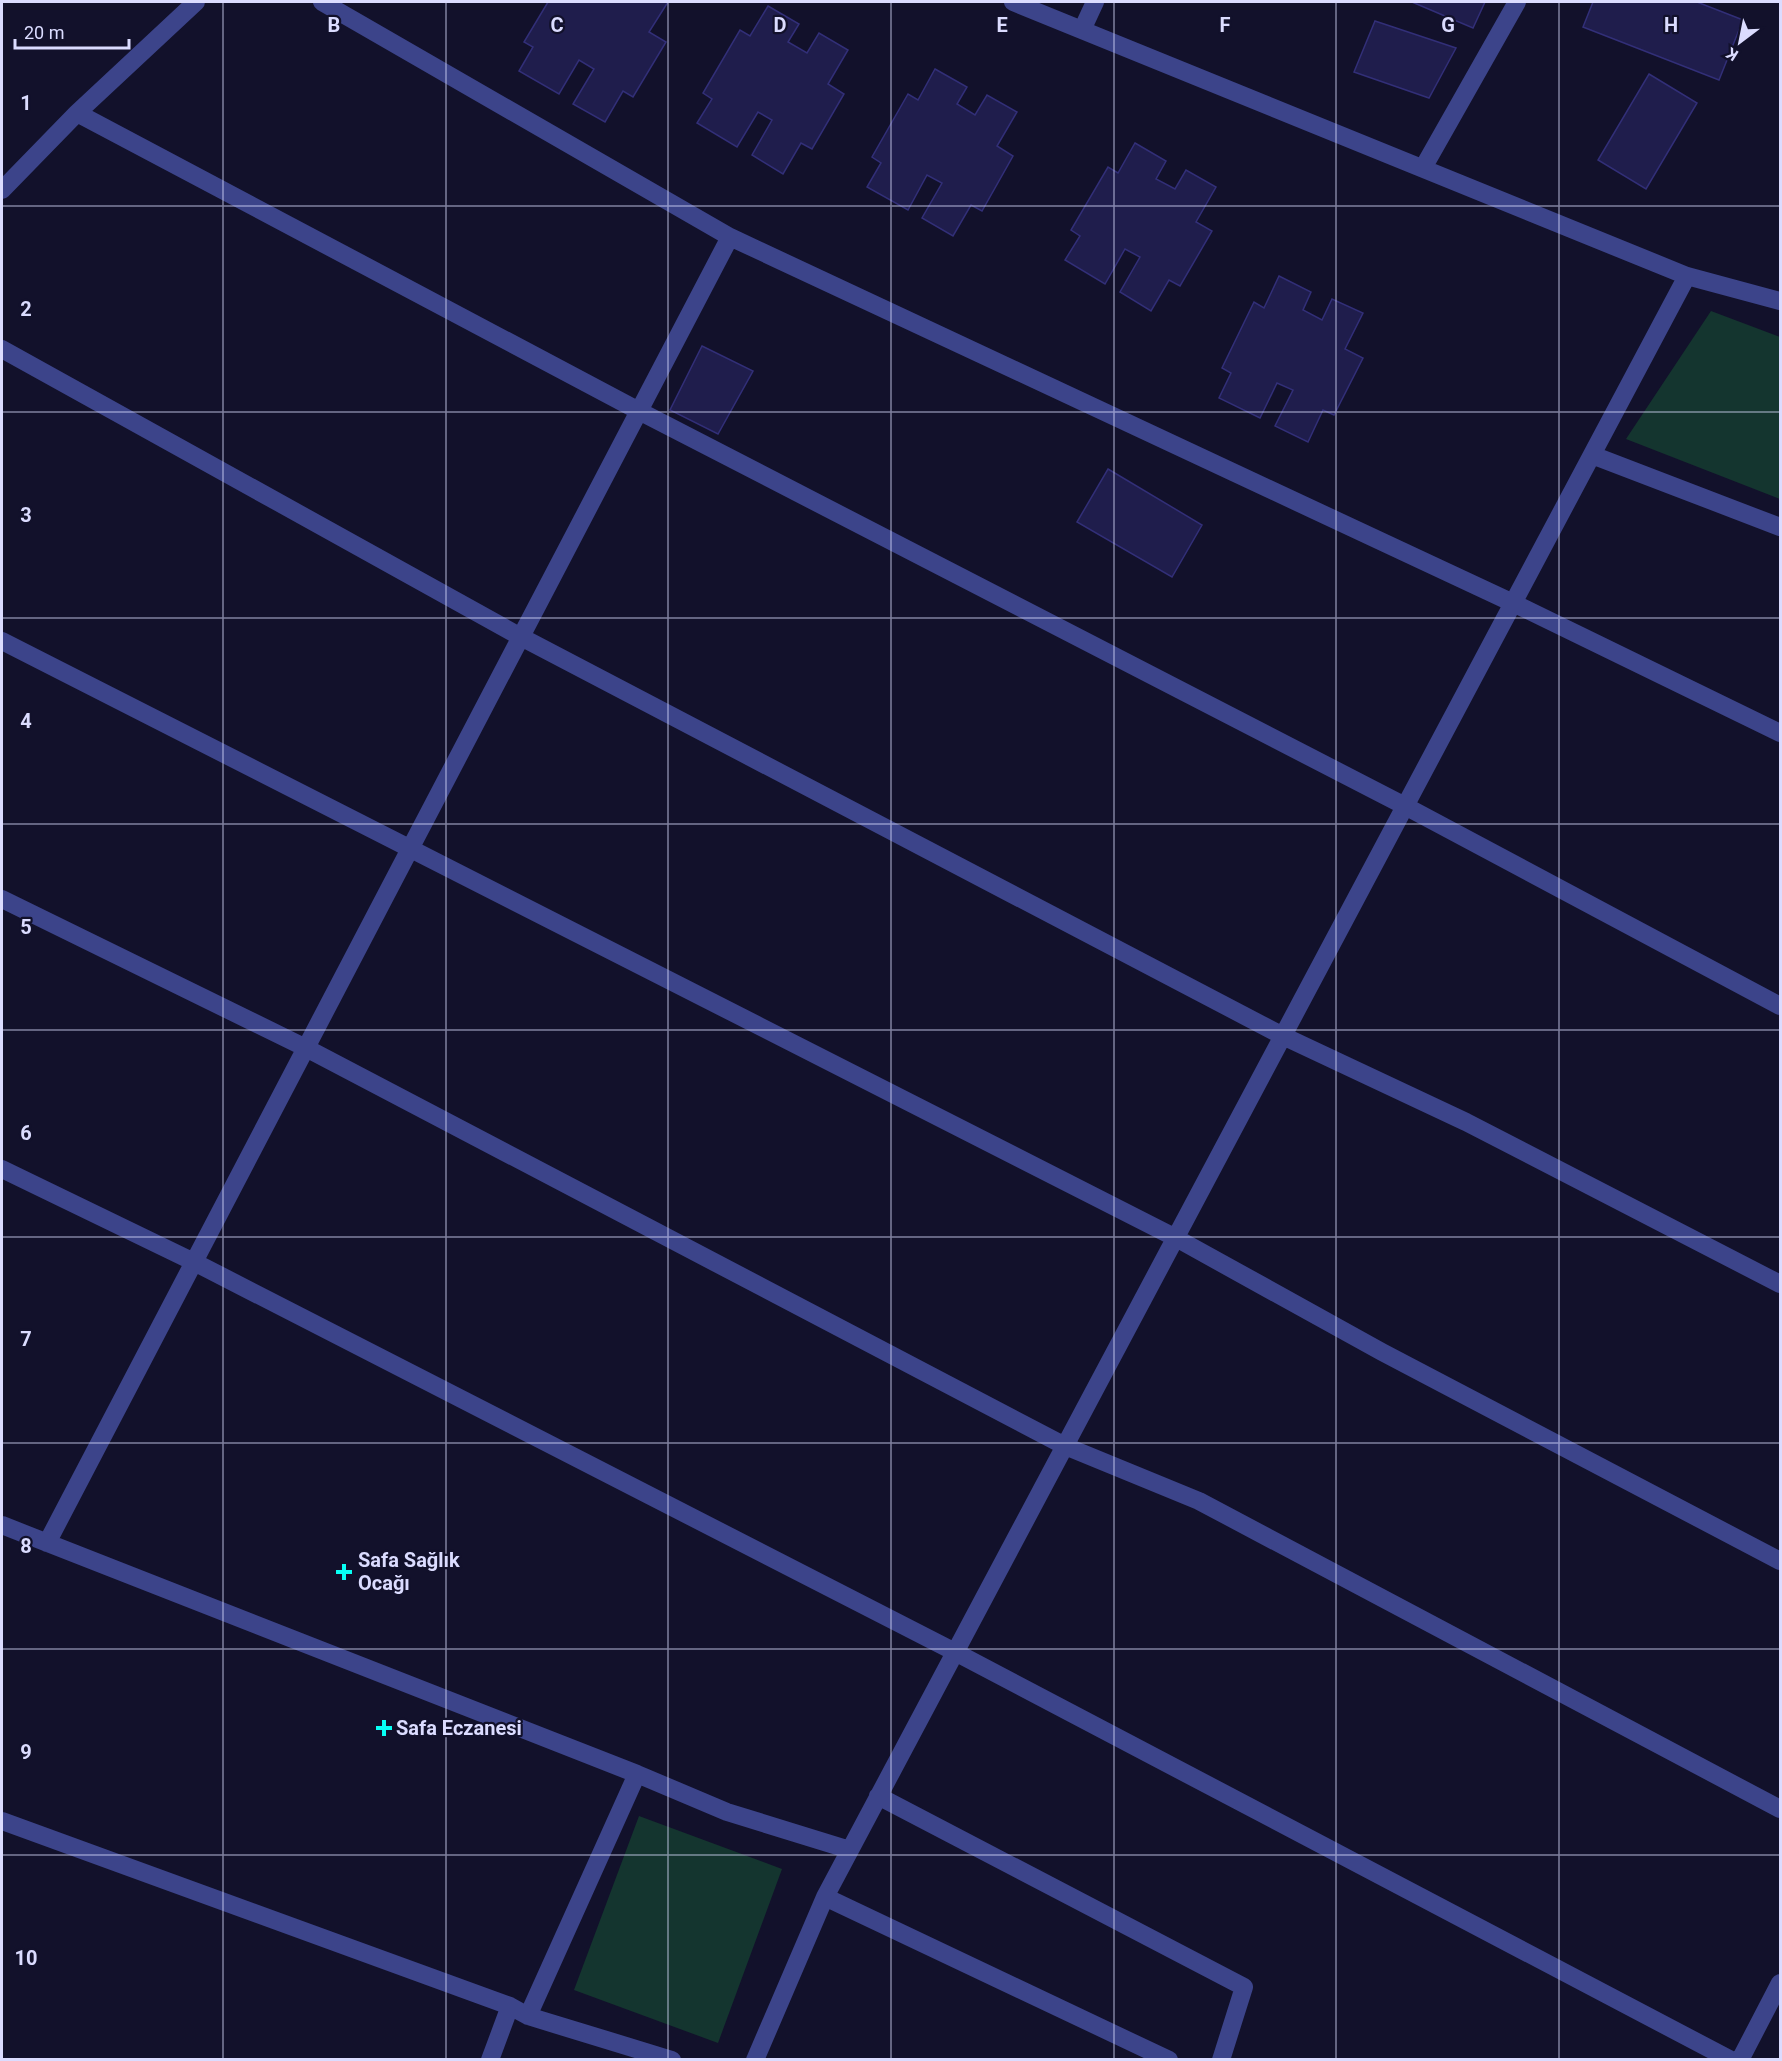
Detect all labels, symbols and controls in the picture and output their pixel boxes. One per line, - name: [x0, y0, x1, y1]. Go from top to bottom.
- scale bar: [15, 12, 129, 50]
- north arrow: [1710, 12, 1770, 72]
- text: B: [328, 13, 340, 37]
- text: C: [550, 13, 564, 37]
- text: D: [774, 13, 787, 37]
- text: E: [996, 13, 1008, 37]
- text: F: [1220, 13, 1231, 37]
- text: G: [1441, 13, 1455, 37]
- text: H: [1664, 13, 1678, 37]
- text: 20 m: [24, 22, 64, 43]
- text: K: [1722, 43, 1742, 65]
- text: 1: [20, 91, 32, 115]
- text: 2: [20, 297, 32, 321]
- text: 3: [20, 503, 32, 527]
- text: 4: [20, 709, 32, 733]
- text: 5: [20, 915, 32, 939]
- text: 6: [20, 1121, 32, 1145]
- text: 7: [20, 1327, 32, 1351]
- text: 8: [20, 1534, 32, 1558]
- place label: Safa Sağlık Ocağı: [358, 1548, 460, 1595]
- marker: Safa Sağlık Ocağı: [335, 1563, 353, 1581]
- place label: Safa Eczanesi: [396, 1716, 522, 1740]
- marker: Safa Eczanesi: [377, 1721, 391, 1735]
- text: 9: [20, 1740, 32, 1764]
- text: 10: [15, 1946, 37, 1970]

